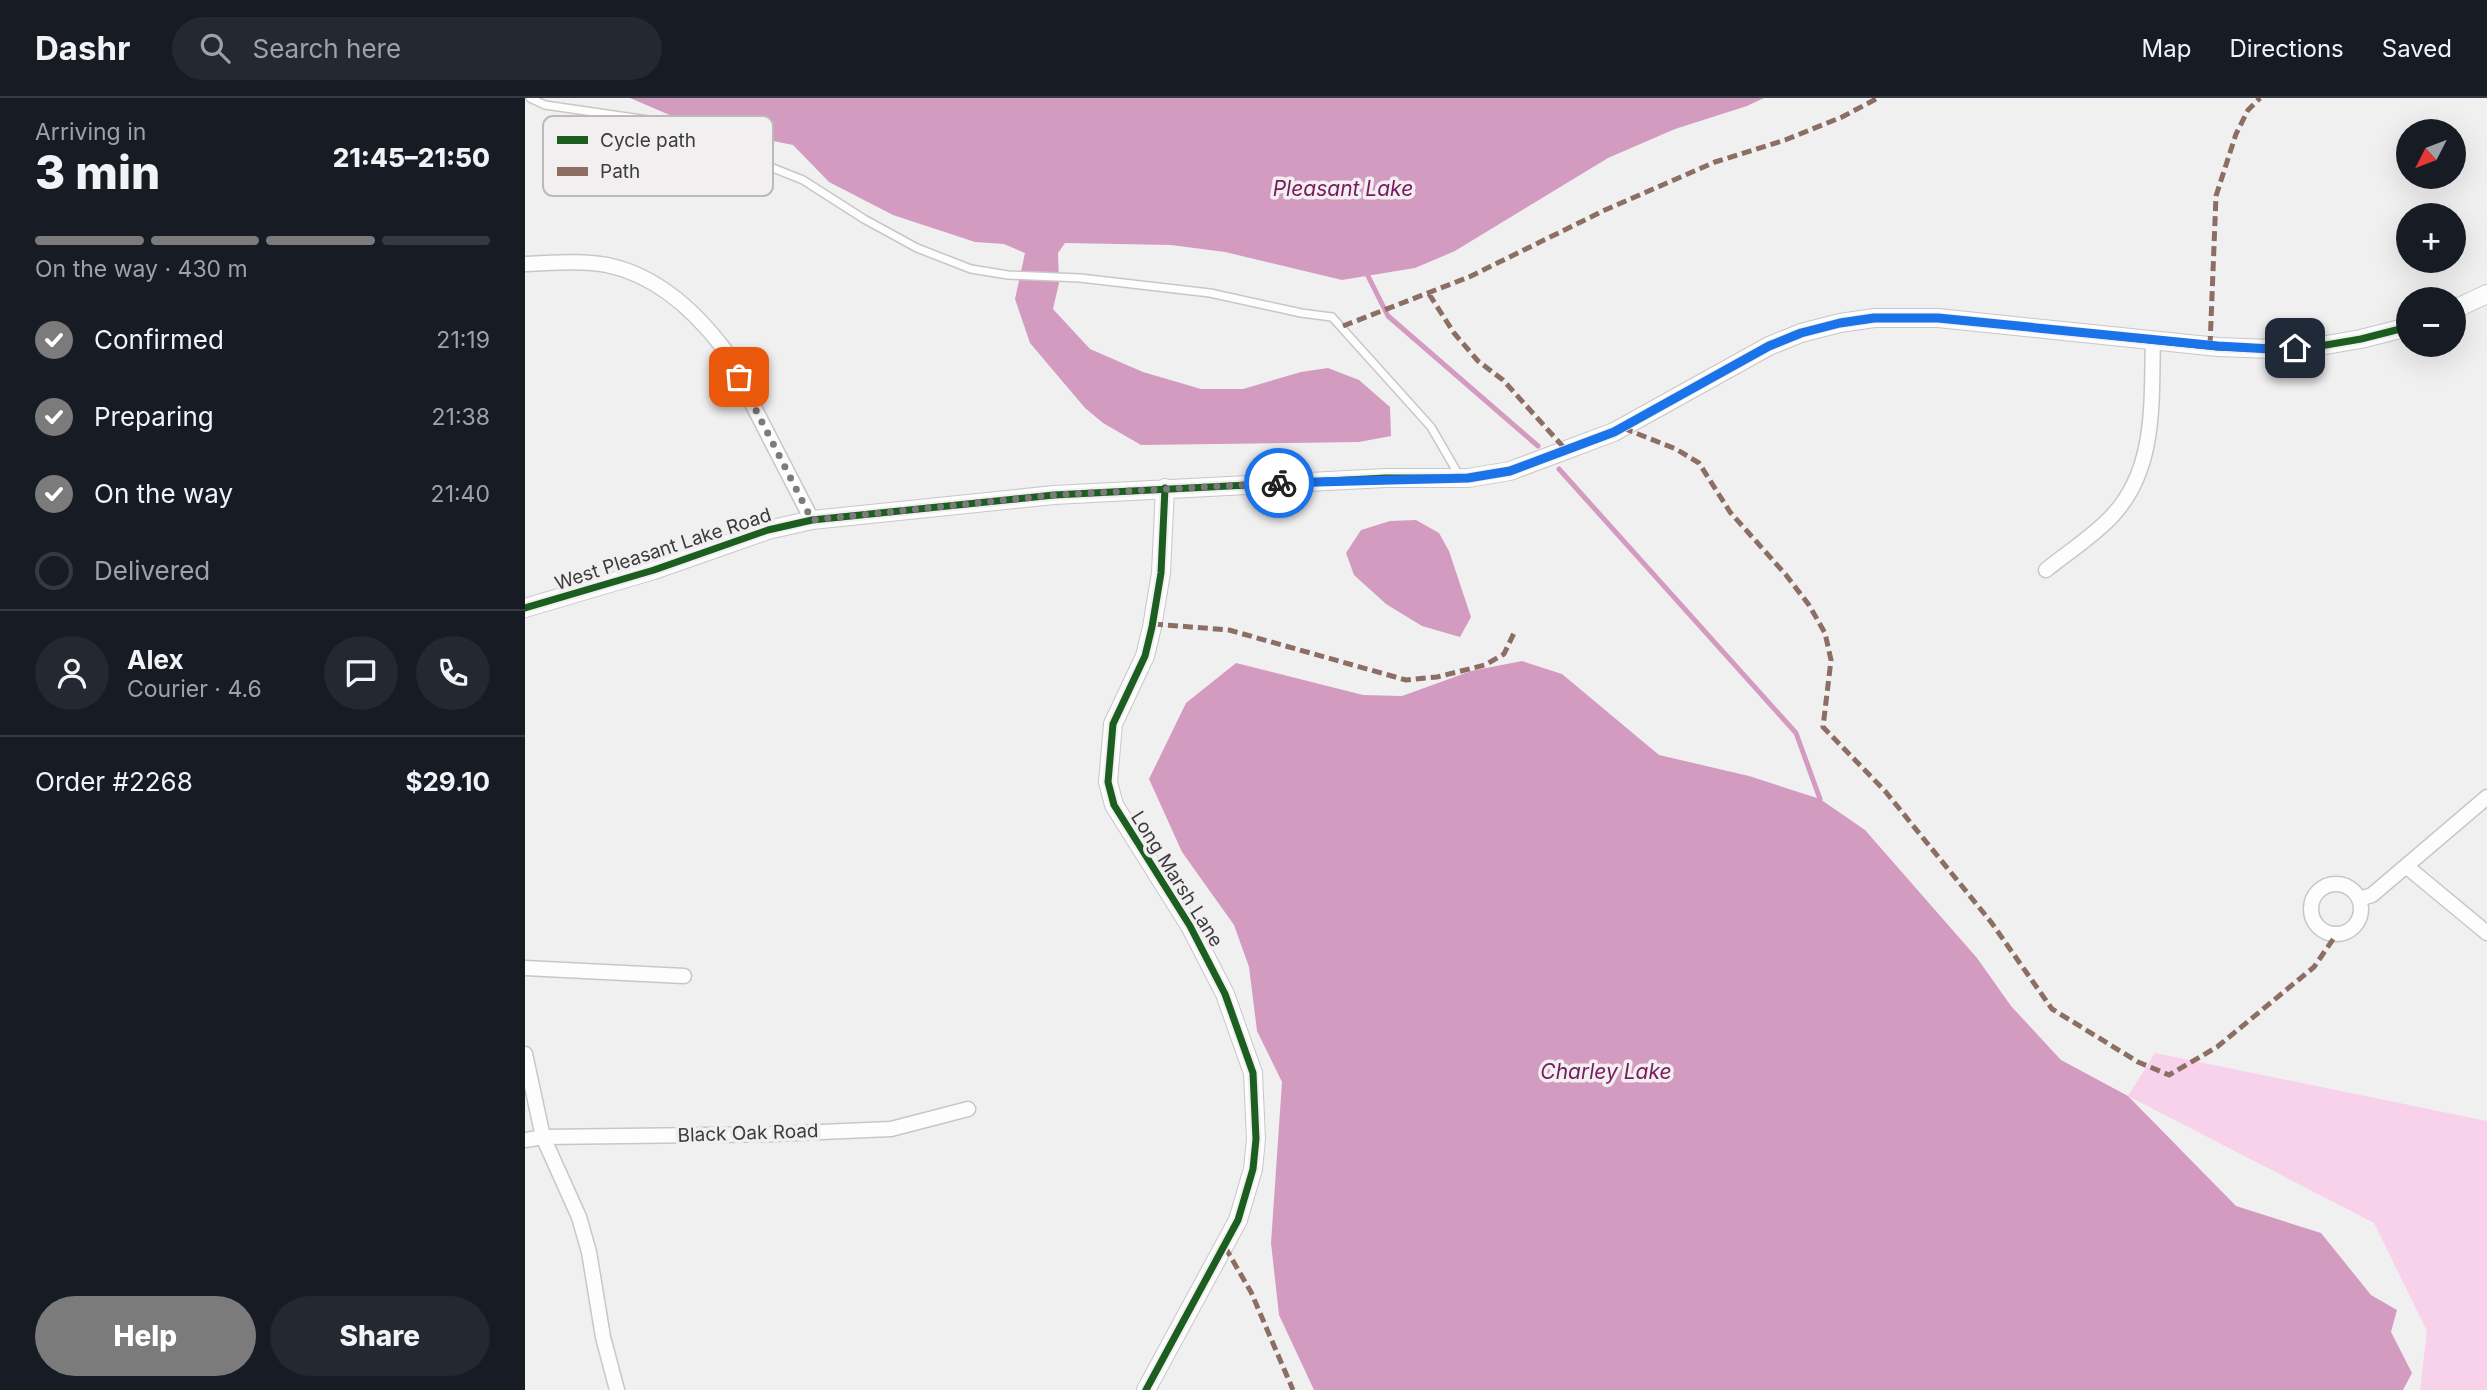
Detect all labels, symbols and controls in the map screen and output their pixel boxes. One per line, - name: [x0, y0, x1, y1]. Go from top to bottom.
- search box: [172, 17, 662, 80]
- text: Dashr: [35, 28, 130, 68]
- icon: search: [196, 29, 234, 67]
- text: Search here: [252, 33, 401, 64]
- text: Map: [2142, 34, 2191, 63]
- text: Directions: [2229, 34, 2344, 63]
- text: Saved: [2382, 34, 2452, 63]
- legend: [543, 116, 773, 196]
- text: Arriving in: [35, 118, 146, 146]
- north arrow: [2396, 119, 2466, 189]
- map controls: [2396, 119, 2466, 357]
- text: Cycle path: [600, 129, 696, 152]
- text: 21:45–21:50: [333, 142, 490, 173]
- text: 3 min: [35, 144, 160, 200]
- text: Path: [600, 160, 640, 183]
- water label: Pleasant Lake: [1273, 176, 1413, 201]
- button: +: [2396, 203, 2466, 273]
- text: On the way · 430 m: [35, 255, 248, 283]
- button: −: [2396, 287, 2466, 357]
- pin: [2265, 318, 2325, 378]
- icon: check: [35, 321, 73, 359]
- text: Confirmed: [94, 324, 224, 355]
- text: 21:19: [436, 326, 490, 354]
- icon: home: [2276, 329, 2314, 367]
- pin: [709, 347, 769, 407]
- icon: bag: [720, 358, 758, 396]
- icon: check: [35, 398, 73, 436]
- text: Preparing: [94, 401, 214, 432]
- text: 21:38: [432, 403, 490, 431]
- courier: [1244, 448, 1314, 518]
- icon: bike: [1260, 464, 1298, 502]
- icon: check: [35, 475, 73, 513]
- text: On the way: [94, 478, 233, 509]
- text: 21:40: [431, 480, 490, 508]
- street label: West Pleasant Lake Road: [552, 503, 774, 595]
- text: Delivered: [94, 555, 210, 586]
- button: person: [35, 636, 109, 710]
- button: chat: [324, 636, 398, 710]
- button: phone: [416, 636, 490, 710]
- text: Alex: [127, 644, 184, 675]
- text: Courier · 4.6: [127, 675, 262, 703]
- text: Order #2268: [35, 766, 193, 797]
- text: $29.10: [405, 766, 490, 797]
- street label: Long Marsh Lane: [1126, 807, 1228, 951]
- water label: Charley Lake: [1540, 1059, 1672, 1084]
- street label: Black Oak Road: [677, 1119, 819, 1147]
- button: Help: [35, 1296, 256, 1376]
- button: Share: [270, 1296, 490, 1376]

